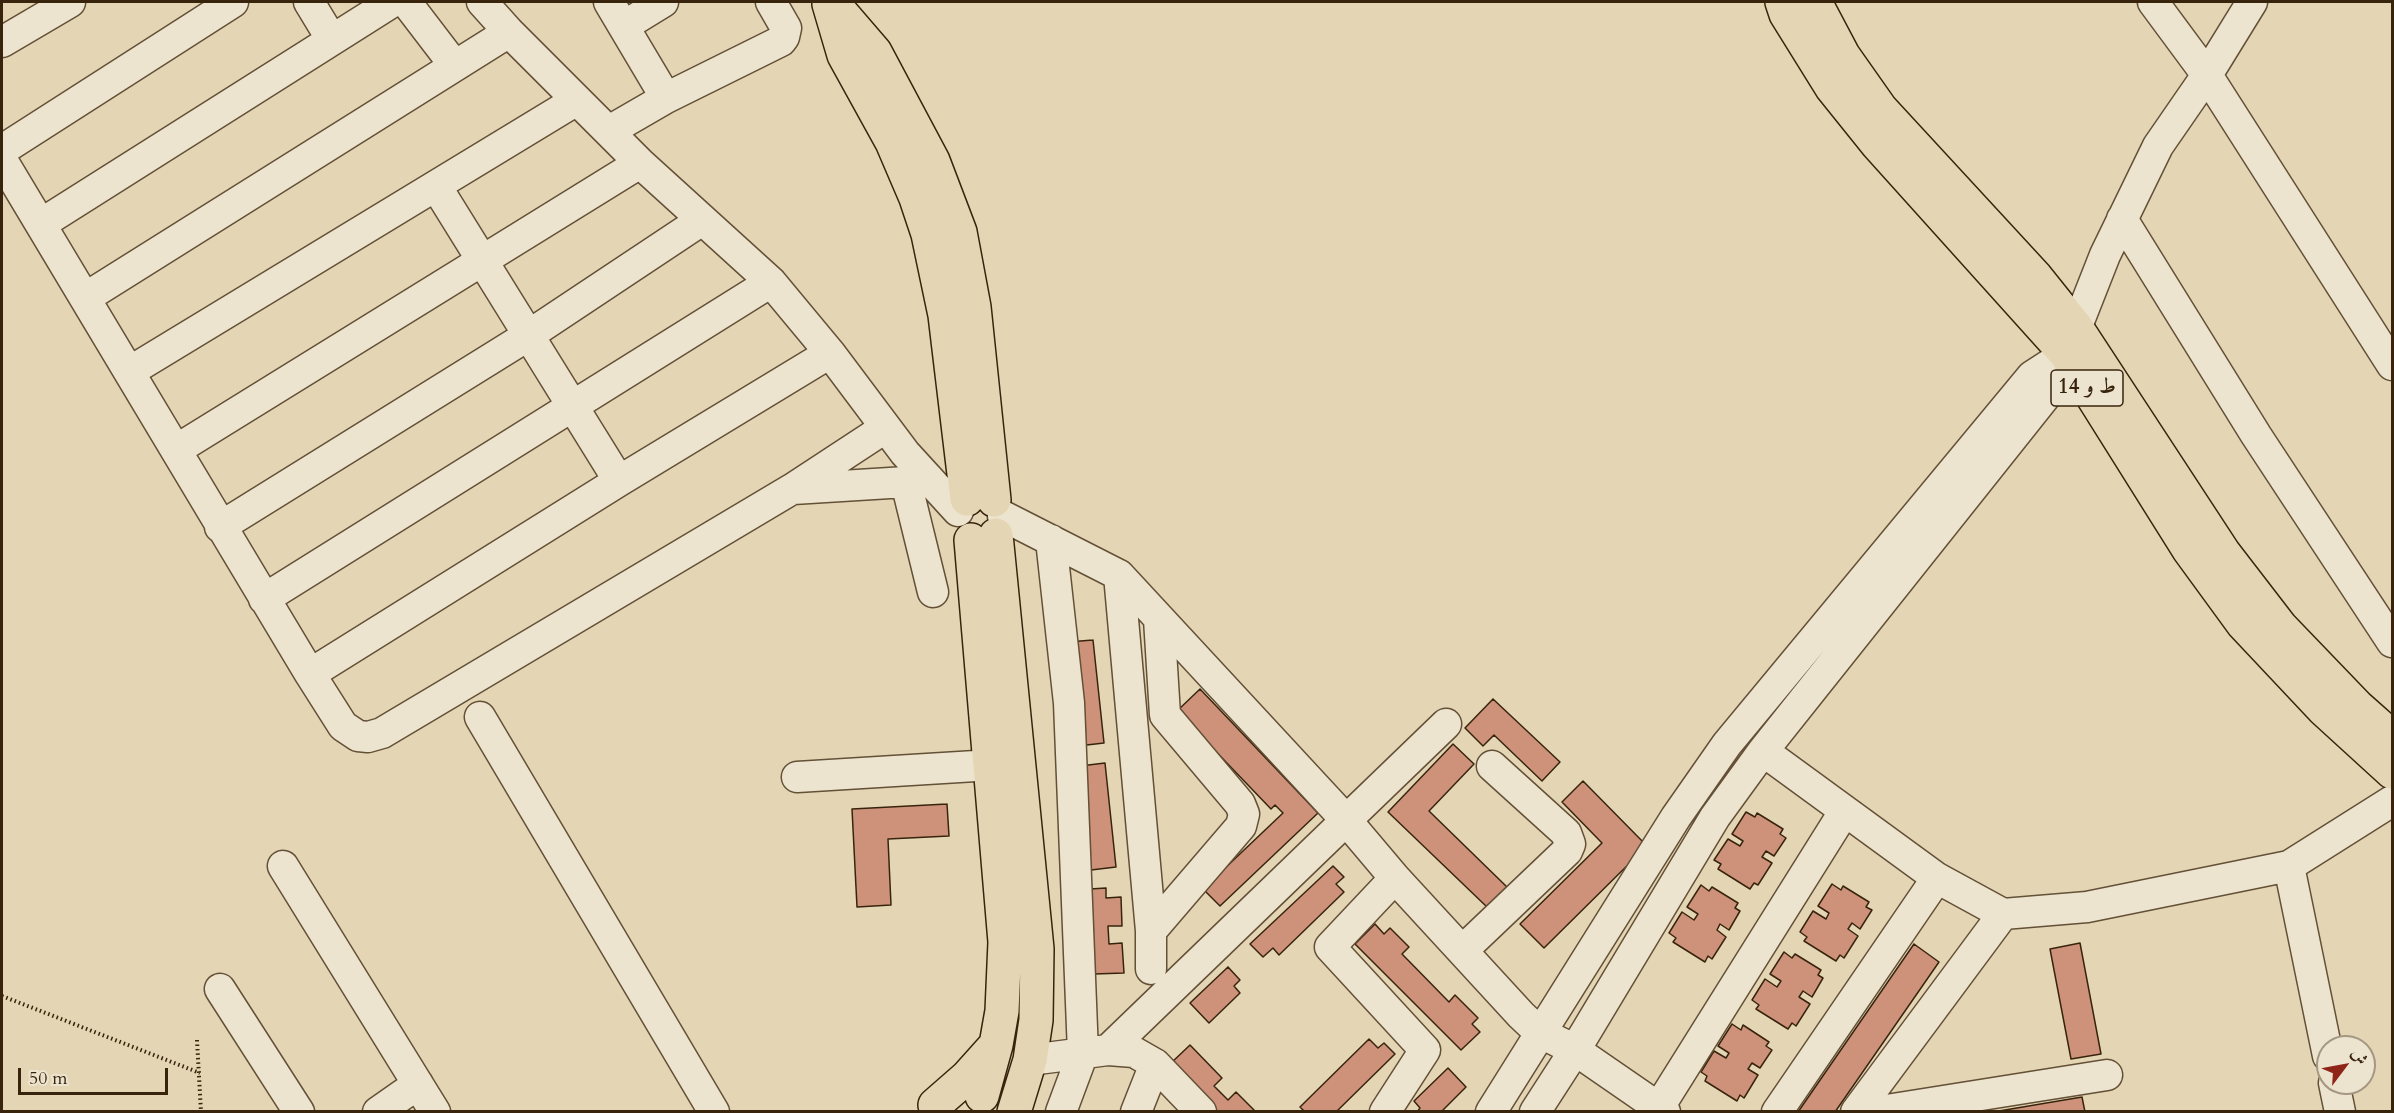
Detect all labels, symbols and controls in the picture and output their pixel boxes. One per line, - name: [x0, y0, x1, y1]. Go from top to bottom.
- road number: ط و 14: [2051, 370, 2123, 406]
- north arrow: [2316, 1035, 2376, 1095]
- text: ش: [2346, 1044, 2373, 1069]
- scale bar: [21, 1056, 171, 1094]
- text: 50 m: [29, 1066, 68, 1091]

